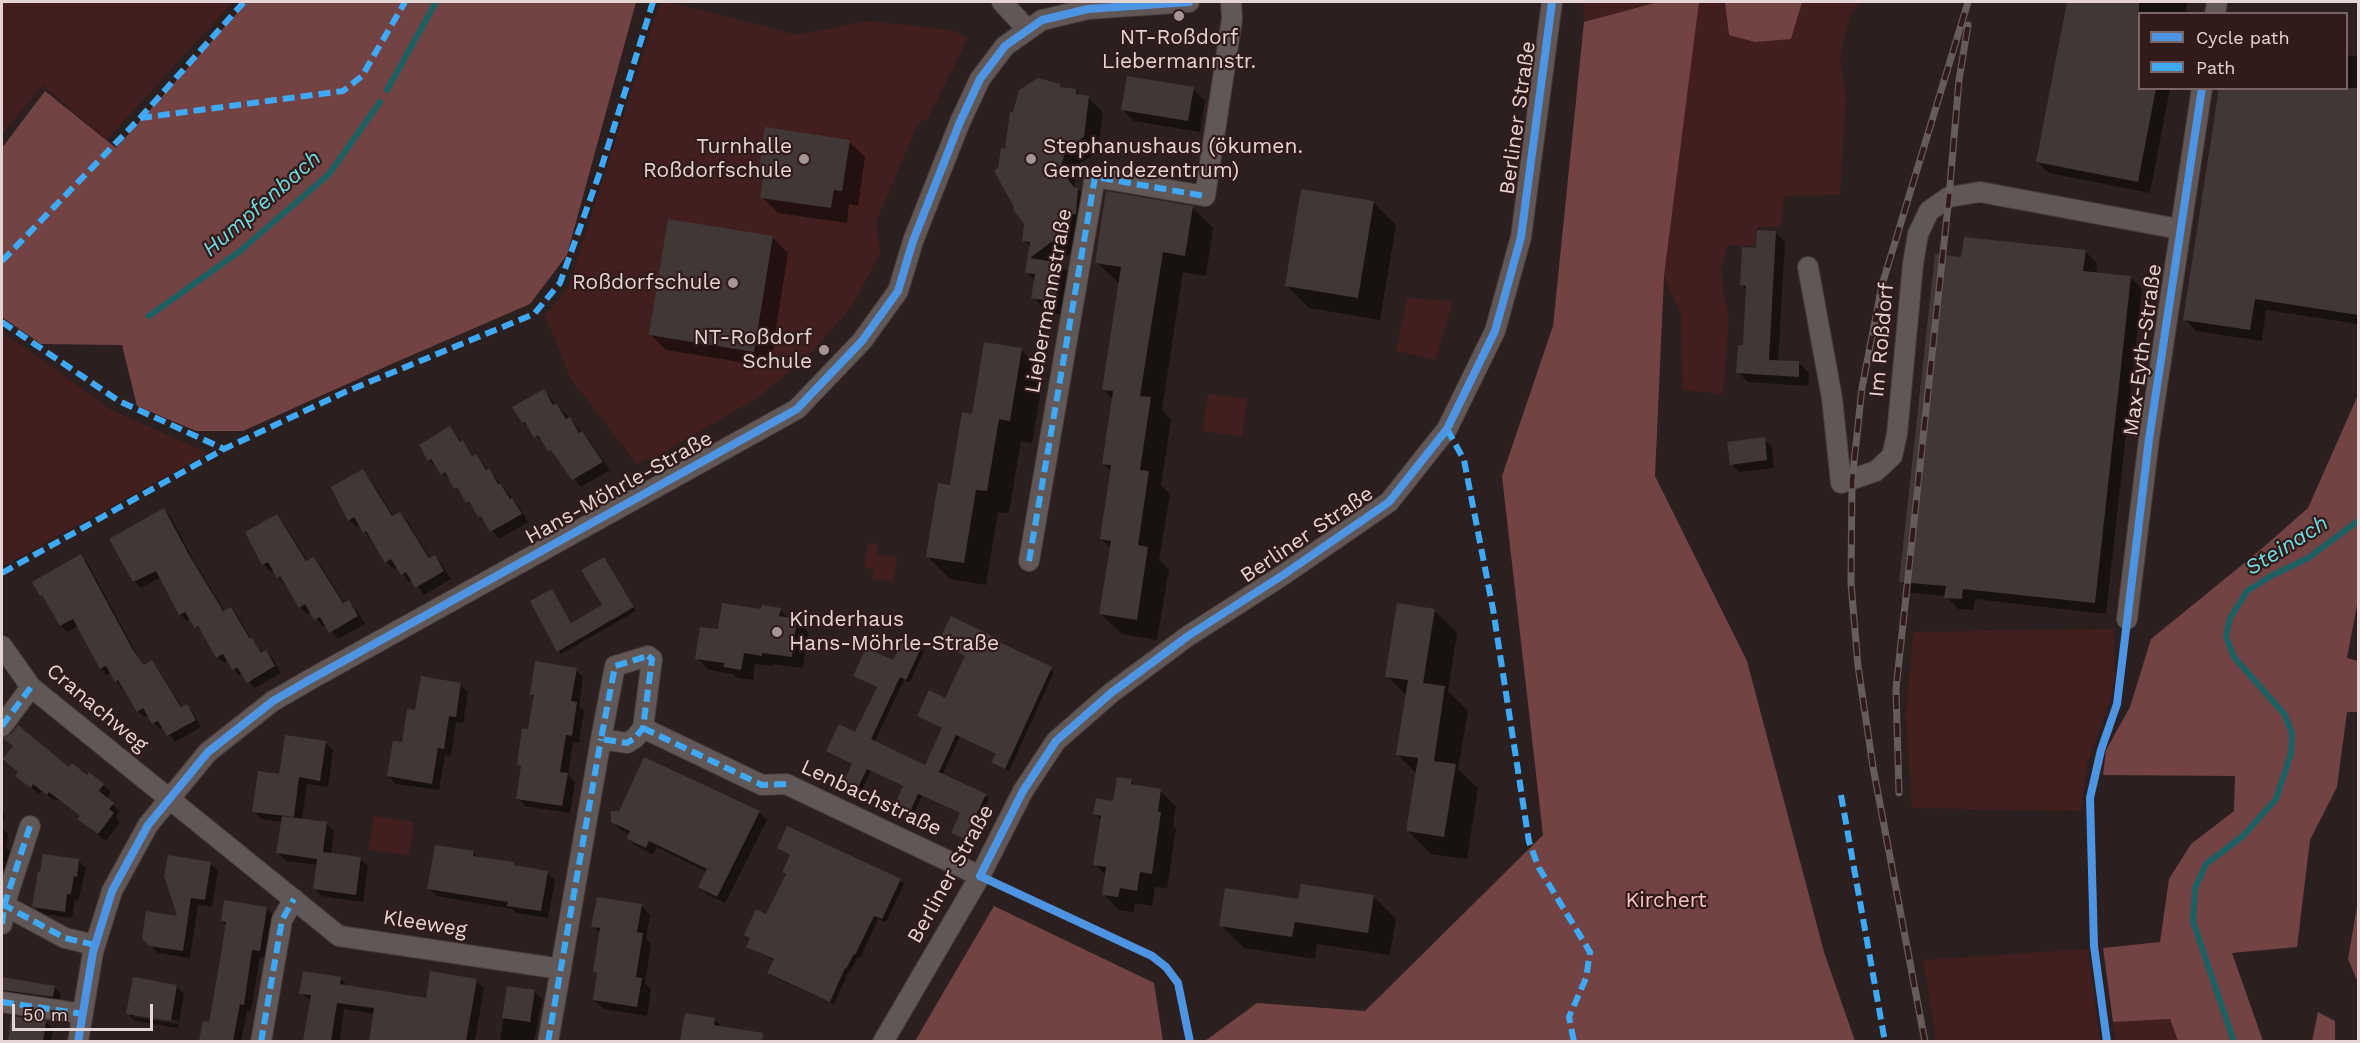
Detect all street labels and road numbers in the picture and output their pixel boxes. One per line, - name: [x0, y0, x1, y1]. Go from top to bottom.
- street label: Berliner Straße: [1495, 40, 1541, 196]
- street label: Liebermannstraße: [1020, 207, 1078, 395]
- street label: Max-Eyth-Straße: [2118, 262, 2168, 438]
- street label: Im Roßdorf: [1864, 282, 1900, 398]
- street label: Hans-Möhrle-Straße: [521, 426, 717, 550]
- street label: Berliner Straße: [1236, 481, 1378, 589]
- street label: Cranachweg: [41, 658, 153, 758]
- street label: Lenbachstraße: [797, 754, 945, 842]
- street label: Berliner Straße: [902, 800, 1000, 948]
- street label: Kleeweg: [381, 905, 469, 943]

